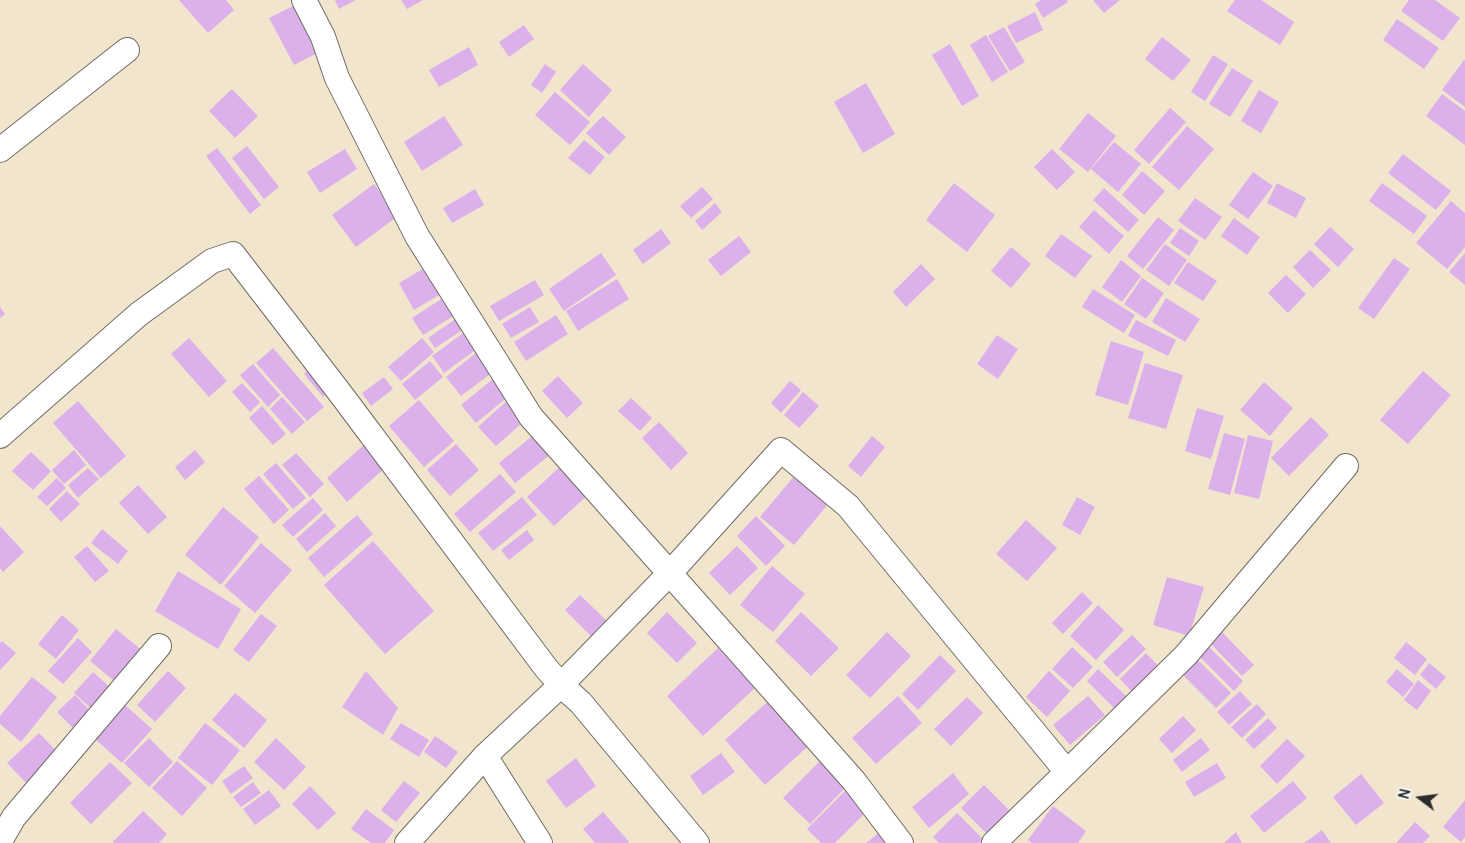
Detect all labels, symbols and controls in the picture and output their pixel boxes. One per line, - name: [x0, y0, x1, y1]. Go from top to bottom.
- north arrow: [1395, 773, 1445, 823]
- text: N: [1396, 787, 1414, 801]

